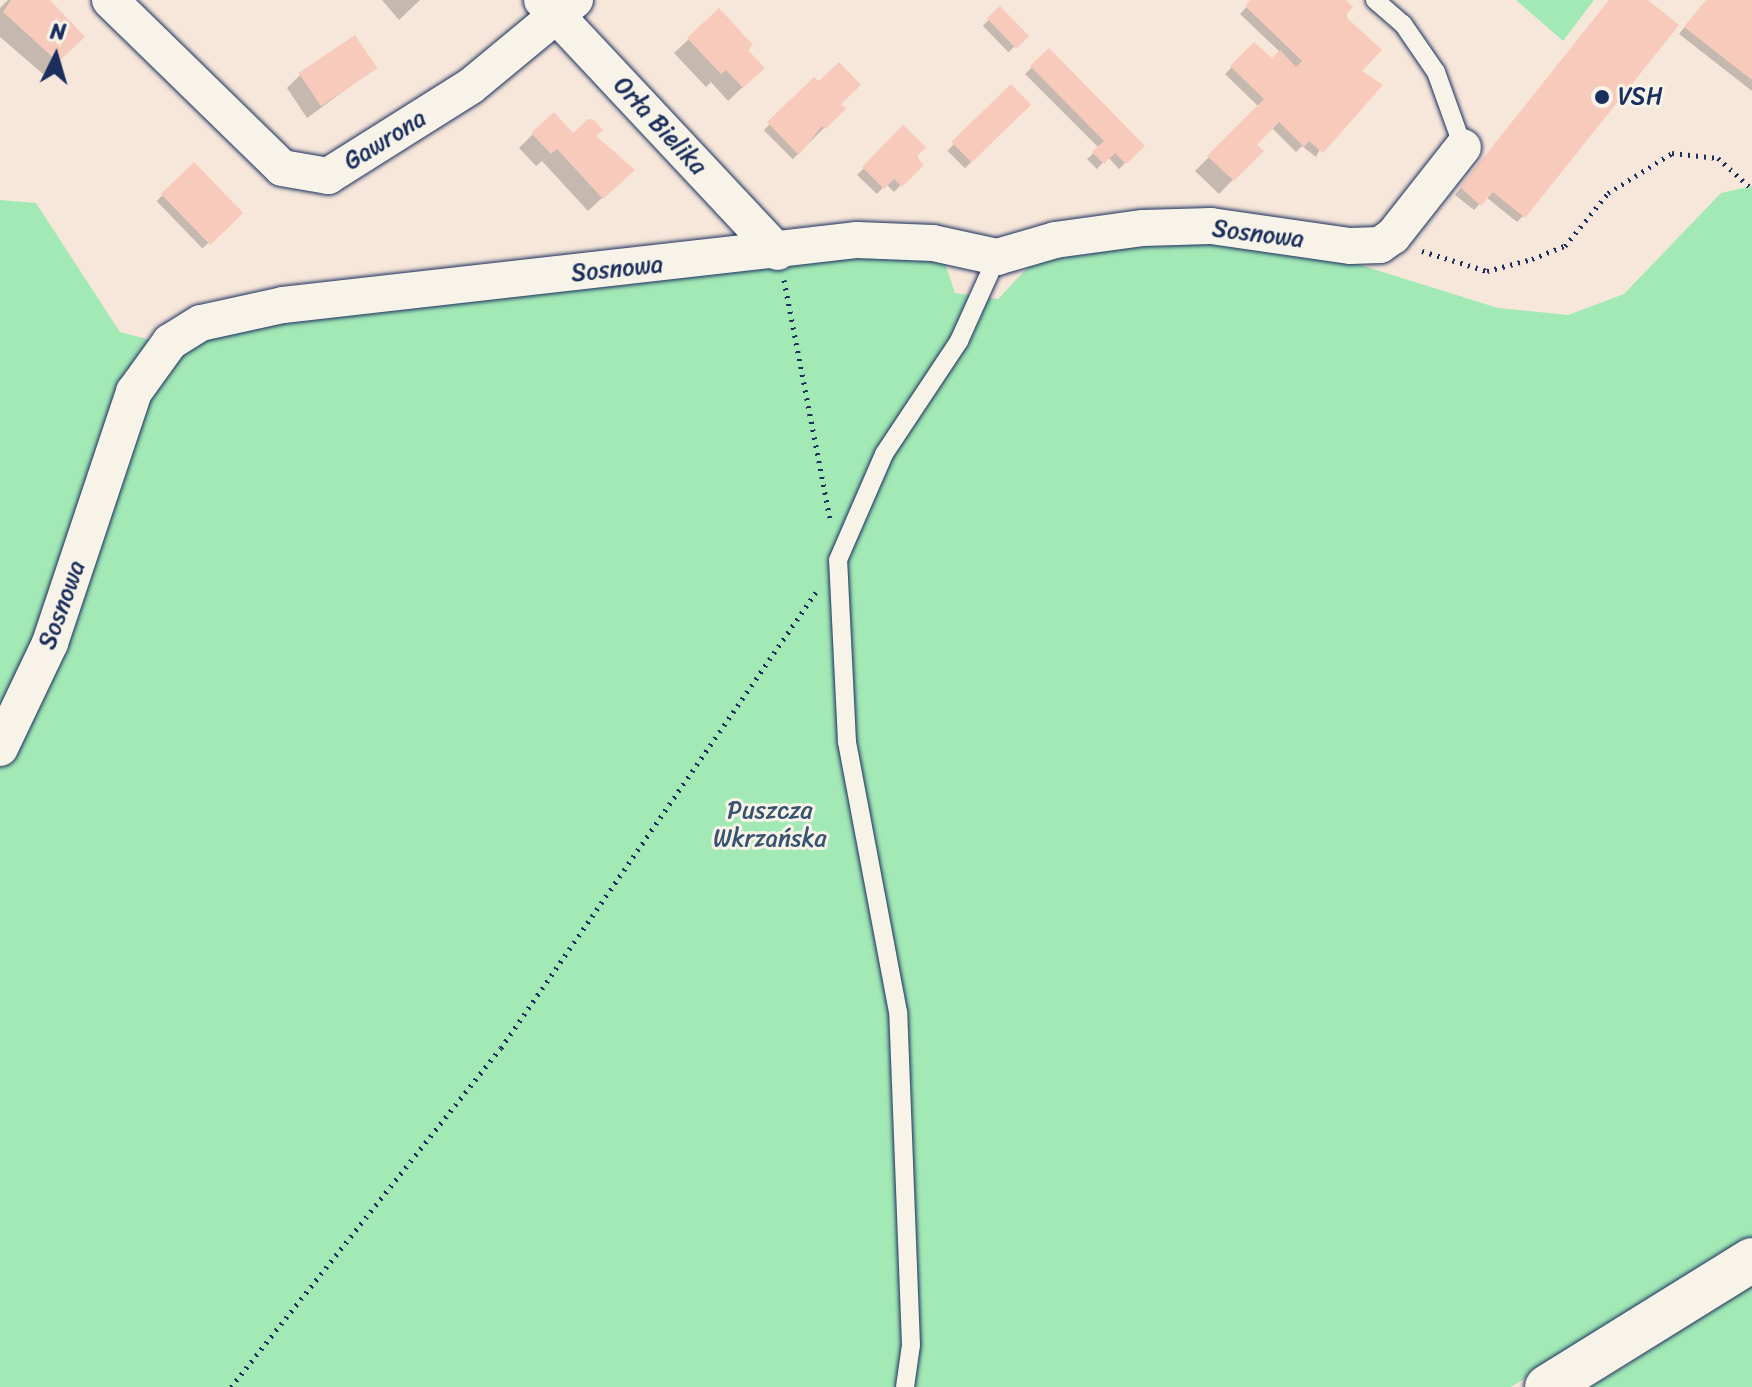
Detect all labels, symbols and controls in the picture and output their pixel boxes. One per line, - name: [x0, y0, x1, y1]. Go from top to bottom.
- text: N: [49, 12, 67, 52]
- north arrow: [16, 16, 96, 96]
- street label: Orła Bielika: [607, 71, 713, 181]
- place label: VSH: [1618, 83, 1663, 111]
- marker: VSH: [1593, 88, 1611, 106]
- street label: Gawrona: [339, 104, 431, 176]
- street label: Sosnowa: [1211, 214, 1305, 254]
- street label: Sosnowa: [570, 250, 664, 288]
- street label: Sosnowa: [33, 557, 91, 653]
- park label: Puszcza Wkrzańska: [713, 797, 827, 853]

